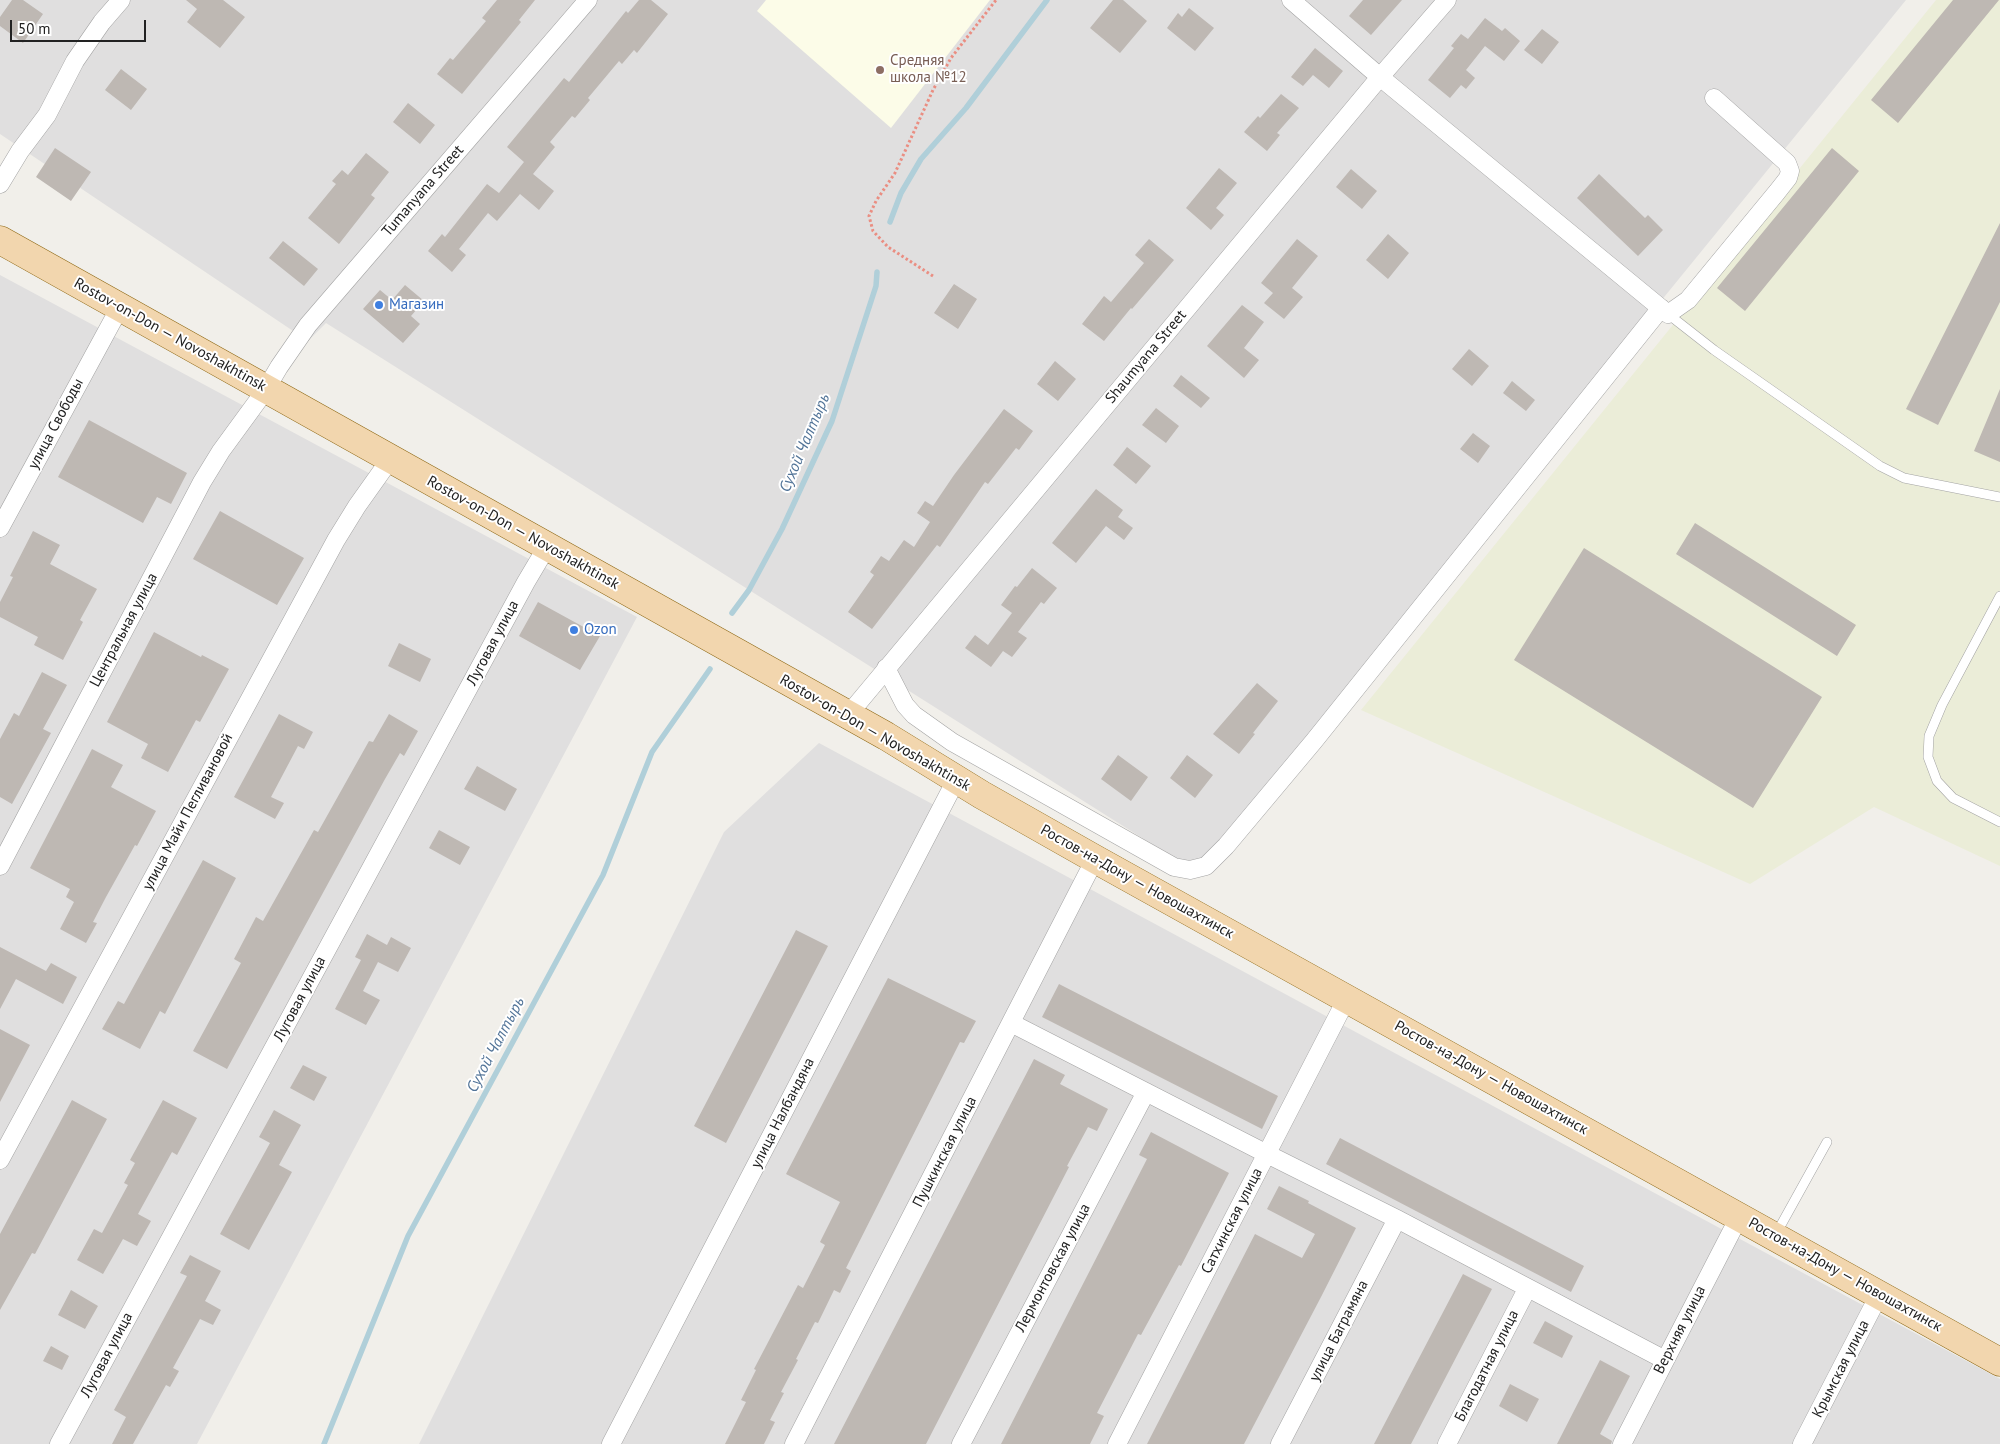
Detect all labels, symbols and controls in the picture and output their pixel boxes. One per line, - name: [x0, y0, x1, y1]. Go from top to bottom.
- scale bar: [12, 10, 149, 42]
- text: 50 m: [18, 19, 51, 38]
- place label: Средняя школа №12: [890, 52, 967, 87]
- marker: Средняя школа №12: [874, 64, 886, 76]
- street label: Tumanyana Street: [378, 142, 468, 240]
- street label: Rostov-on-Don — Novoshakhtinsk: [71, 274, 269, 396]
- place label: Магазин: [389, 296, 444, 314]
- marker: Магазин: [373, 299, 385, 311]
- street label: Shaumyana Street: [1102, 307, 1190, 407]
- street label: улица Свободы: [25, 376, 87, 472]
- water label: Сухой Чалтырь: [776, 391, 834, 495]
- street label: Rostov-on-Don — Novoshakhtinsk: [424, 472, 622, 594]
- street label: Центральная улица: [86, 570, 162, 690]
- street label: Луговая улица: [463, 597, 523, 689]
- place label: Ozon: [584, 621, 617, 639]
- marker: Ozon: [568, 624, 580, 636]
- street label: Rostov-on-Don — Novoshakhtinsk: [776, 671, 974, 795]
- street label: улица Майи Пегливановой: [139, 730, 237, 894]
- street label: Ростов-на-Дону — Новошахтинск: [1037, 821, 1237, 943]
- street label: Луговая улица: [270, 953, 330, 1045]
- water label: Сухой Чалтырь: [463, 994, 529, 1096]
- street label: Ростов-на-Дону — Новошахтинск: [1391, 1017, 1591, 1139]
- street label: улица Налбандяна: [747, 1055, 819, 1171]
- street label: Пушкинская улица: [909, 1094, 981, 1210]
- street label: Сатхинская улица: [1198, 1165, 1266, 1277]
- street label: Лермонтовская улица: [1012, 1201, 1094, 1335]
- street label: Ростов-на-Дону — Новошахтинск: [1745, 1214, 1945, 1336]
- street label: улица Баграмяна: [1306, 1277, 1372, 1385]
- street label: Верхняя улица: [1650, 1283, 1710, 1377]
- street label: Благодатная улица: [1451, 1307, 1523, 1425]
- street label: Луговая улица: [77, 1309, 137, 1401]
- street label: Крымская улица: [1809, 1317, 1873, 1421]

